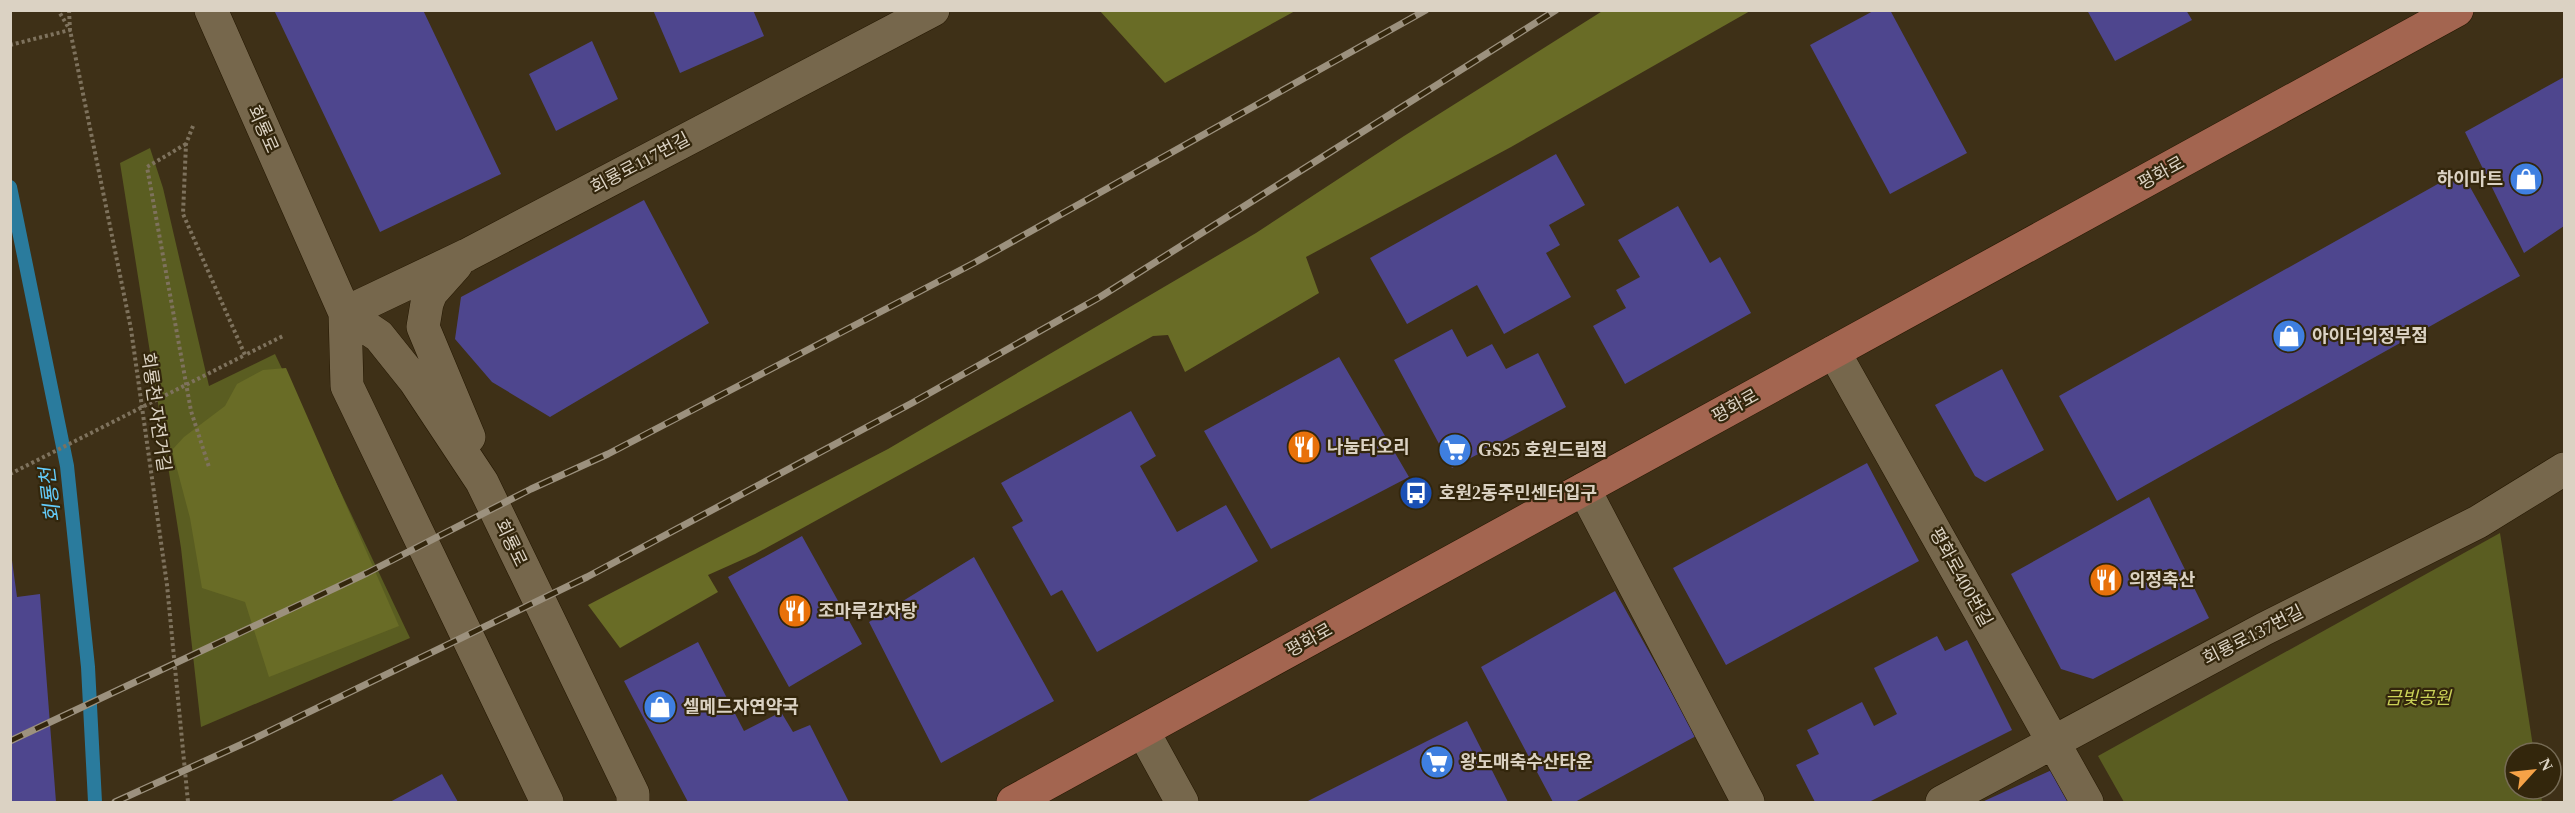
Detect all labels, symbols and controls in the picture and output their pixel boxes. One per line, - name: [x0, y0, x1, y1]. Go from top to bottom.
- street label: 회룡로: [244, 102, 282, 156]
- street label: 회룡로117번길: [587, 129, 693, 197]
- street label: 평화로: [2134, 152, 2188, 194]
- shop icon: 하이마트: [2508, 161, 2544, 197]
- place label: 하이마트: [2437, 169, 2503, 189]
- shop icon: 아이더의정부점: [2271, 318, 2307, 354]
- place label: 아이더의정부점: [2312, 326, 2428, 346]
- street label: 회룡천 자전거길: [138, 351, 174, 473]
- street label: 평화로: [1708, 385, 1762, 427]
- restaurant icon: 나눔터오리: [1286, 429, 1322, 465]
- supermarket icon: GS25 호원드림점: [1437, 432, 1473, 468]
- place label: 나눔터오리: [1327, 437, 1410, 457]
- place label: GS25 호원드림점: [1478, 440, 1607, 460]
- water label: 회룡천: [35, 464, 64, 524]
- bus stop icon: 호원2동주민센터입구: [1398, 475, 1434, 511]
- place label: 호원2동주민센터입구: [1439, 483, 1597, 503]
- street label: 회룡로: [491, 516, 531, 570]
- street label: 평화로400번길: [1926, 524, 1996, 630]
- restaurant icon: 의정축산: [2088, 562, 2124, 598]
- place label: 의정축산: [2129, 570, 2196, 590]
- restaurant icon: 조마루감자탕: [777, 593, 813, 629]
- place label: 조마루감자탕: [818, 601, 918, 621]
- street label: 회룡로137번길: [2200, 601, 2306, 669]
- street label: 평화로: [1282, 619, 1336, 661]
- park label: 금빛공원: [2385, 688, 2453, 708]
- shop icon: 셀메드자연약국: [642, 689, 678, 725]
- place label: 셀메드자연약국: [683, 697, 799, 717]
- north arrow: [2503, 741, 2563, 801]
- supermarket icon: 왕도매축수산타운: [1419, 744, 1455, 780]
- place label: 왕도매축수산타운: [1460, 752, 1592, 772]
- text: N: [2536, 755, 2556, 774]

